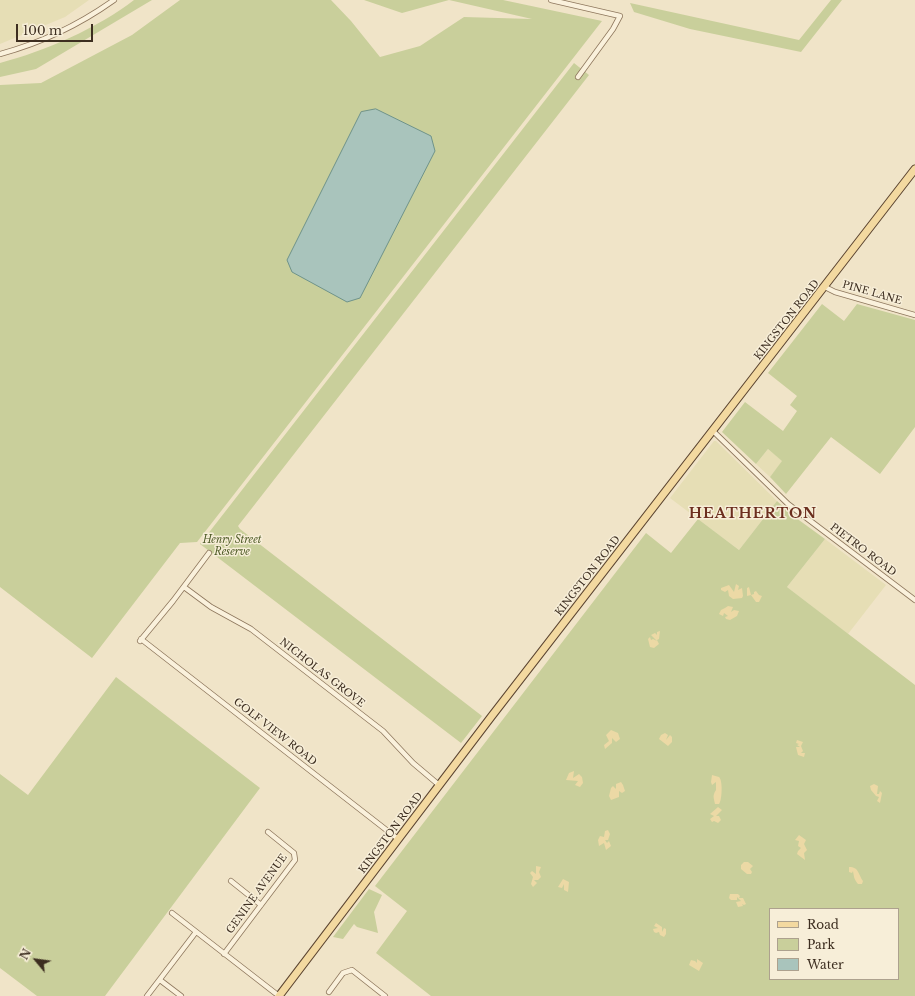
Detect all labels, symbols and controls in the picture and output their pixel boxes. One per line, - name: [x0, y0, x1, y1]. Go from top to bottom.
- scale bar: [18, 16, 95, 42]
- text: 100 m: [23, 23, 62, 38]
- street label: KINGSTON ROAD: [752, 277, 822, 363]
- street label: PINE LANE: [841, 279, 903, 307]
- district label: HEATHERTON: [689, 506, 817, 522]
- street label: PIETRO ROAD: [828, 521, 898, 579]
- street label: KINGSTON ROAD: [553, 533, 623, 619]
- park label: Henry Street Reserve: [203, 534, 261, 558]
- street label: NICHOLAS GROVE: [277, 636, 367, 710]
- street label: GOLF VIEW ROAD: [231, 696, 319, 768]
- street label: KINGSTON ROAD: [357, 790, 425, 876]
- street label: GENINE AVENUE: [224, 852, 290, 936]
- legend: [769, 908, 899, 980]
- text: Road: [807, 917, 839, 932]
- text: Park: [807, 937, 835, 952]
- north arrow: [16, 940, 56, 980]
- text: N: [17, 946, 34, 962]
- text: Water: [807, 957, 844, 972]

